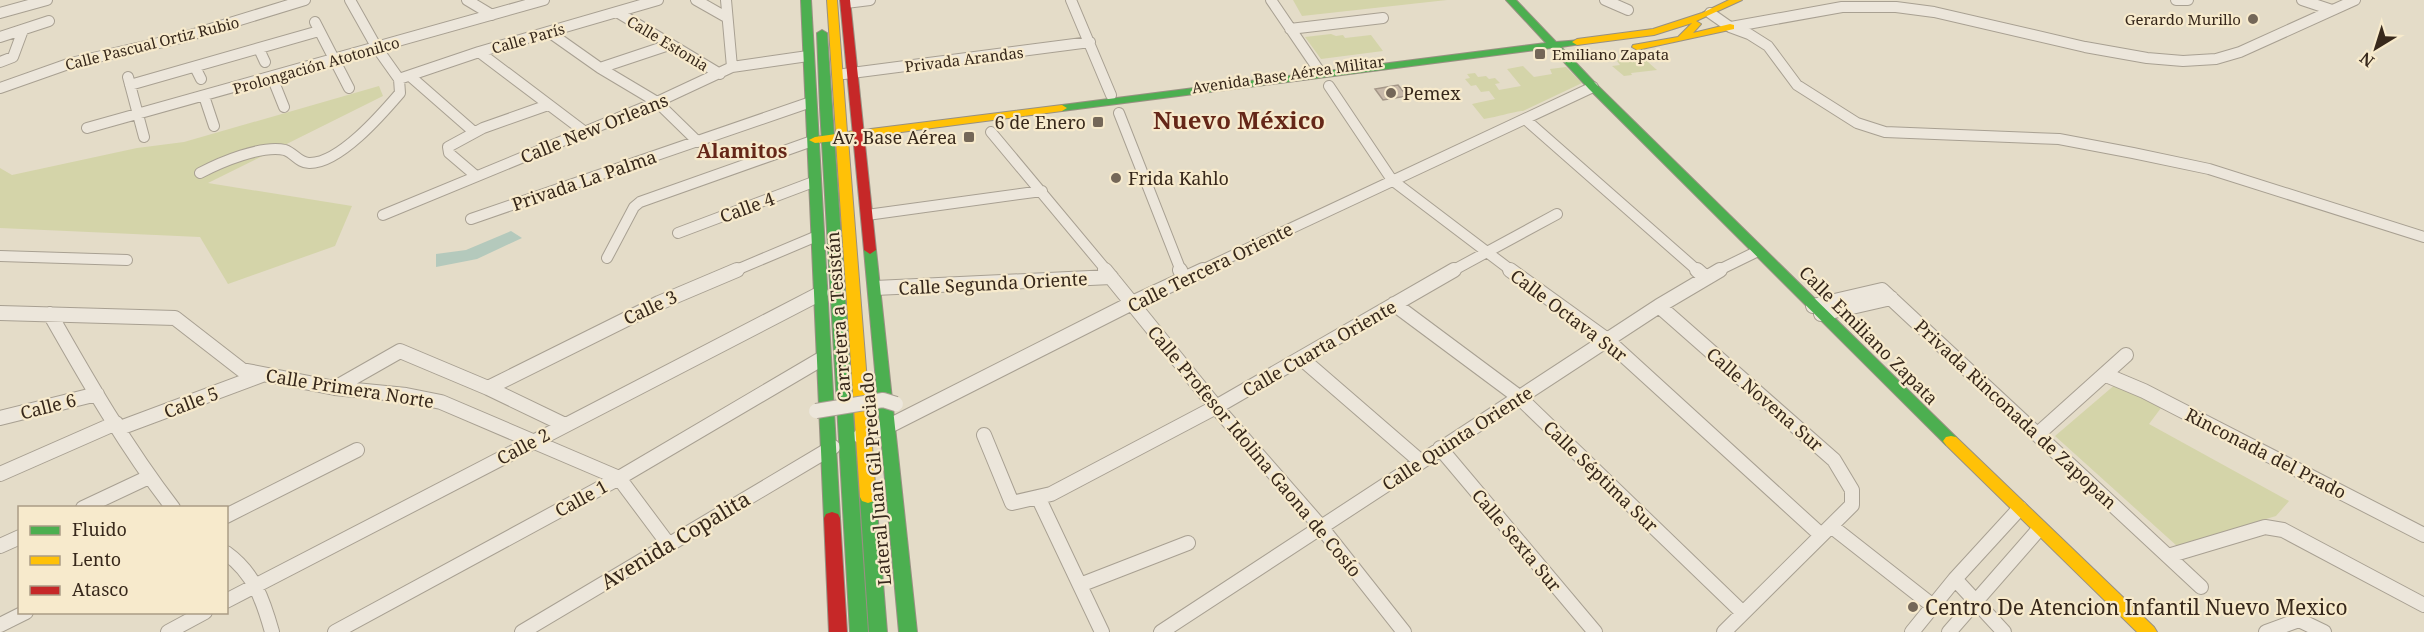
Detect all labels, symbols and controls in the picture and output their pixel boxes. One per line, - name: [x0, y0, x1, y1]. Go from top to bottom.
- place label: Gerardo Murillo: [2125, 9, 2241, 29]
- street label: Calle Estonia: [623, 11, 713, 75]
- street label: Calle Pascual Ortiz Rubio: [63, 12, 241, 74]
- marker: Gerardo Murillo: [2246, 12, 2260, 26]
- street label: Calle París: [489, 18, 567, 58]
- north arrow: [2346, 18, 2406, 78]
- street label: Prolongación Atotonilco: [230, 32, 402, 98]
- street label: Privada Arandas: [903, 42, 1025, 76]
- place label: Emiliano Zapata: [1552, 44, 1669, 64]
- marker: Emiliano Zapata: [1533, 47, 1547, 61]
- text: N: [2355, 47, 2379, 72]
- street label: Avenida Base Aérea Militar: [1190, 51, 1386, 97]
- place label: Pemex: [1403, 81, 1461, 105]
- marker: Pemex: [1384, 86, 1398, 100]
- street label: Calle New Orleans: [517, 87, 671, 169]
- district label: Nuevo México: [1153, 103, 1325, 136]
- place label: 6 de Enero: [995, 110, 1086, 134]
- marker: 6 de Enero: [1091, 115, 1105, 129]
- place label: Av. Base Aérea: [833, 125, 957, 149]
- marker: Av. Base Aérea: [962, 130, 976, 144]
- district label: Alamitos: [697, 137, 787, 164]
- street label: Privada La Palma: [509, 144, 659, 216]
- place label: Frida Kahlo: [1128, 166, 1229, 190]
- marker: Frida Kahlo: [1109, 171, 1123, 185]
- street label: Calle 4: [716, 186, 778, 228]
- street label: Calle Tercera Oriente: [1123, 217, 1297, 317]
- street label: Carretera a Tesistán: [820, 230, 856, 403]
- street label: Calle Emiliano Zapata: [1794, 260, 1944, 410]
- street label: Calle Octava Sur: [1506, 263, 1633, 367]
- street label: Calle Segunda Oriente: [898, 266, 1088, 300]
- street label: Calle 3: [619, 284, 681, 330]
- street label: Calle Cuarta Oriente: [1238, 294, 1400, 402]
- street label: Privada Rinconada de Zapopan: [1910, 314, 2122, 514]
- street label: Calle Profesor Idolina Gaona de Cosío: [1143, 320, 1367, 582]
- street label: Calle Novena Sur: [1702, 342, 1829, 457]
- street label: Calle Primera Norte: [264, 363, 436, 413]
- street label: Lateral Juan Gil Preciado: [854, 371, 896, 587]
- street label: Calle Quinta Oriente: [1377, 380, 1537, 496]
- street label: Calle 5: [160, 381, 222, 423]
- street label: Calle 6: [18, 387, 78, 425]
- street label: Rinconada del Prado: [2181, 402, 2351, 504]
- street label: Calle Séptima Sur: [1538, 415, 1664, 537]
- street label: Calle 2: [492, 422, 554, 470]
- street label: Calle 1: [550, 474, 612, 522]
- street label: Avenida Copalita: [595, 484, 755, 596]
- street label: Calle Sexta Sur: [1467, 484, 1567, 597]
- legend: [18, 506, 228, 614]
- text: Fluido: [72, 517, 127, 541]
- text: Lento: [72, 547, 121, 571]
- text: Atasco: [72, 577, 129, 601]
- place label: Centro De Atencion Infantil Nuevo Mexico: [1925, 593, 2348, 621]
- marker: Centro De Atencion Infantil Nuevo Mexico: [1906, 600, 1920, 614]

